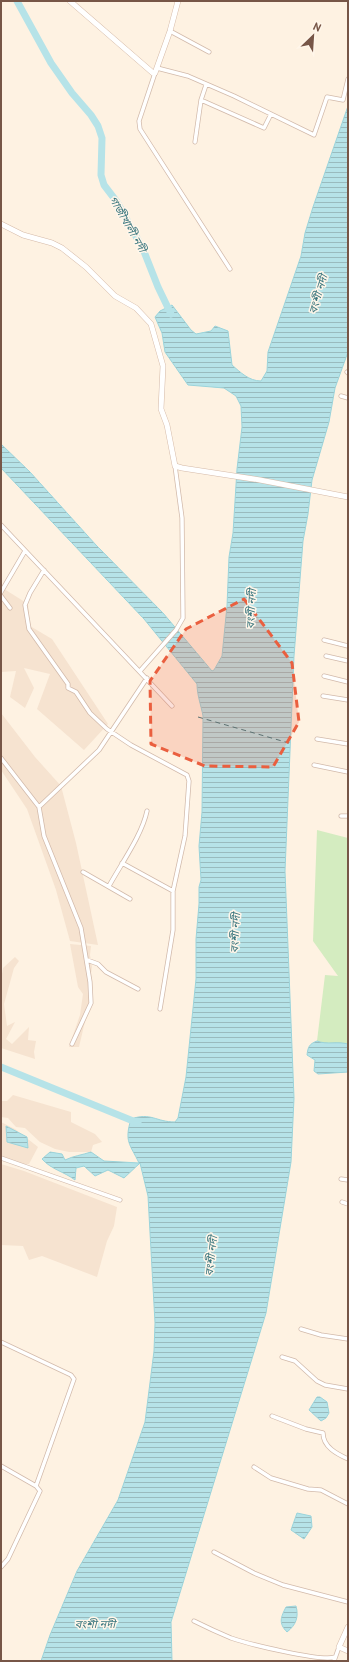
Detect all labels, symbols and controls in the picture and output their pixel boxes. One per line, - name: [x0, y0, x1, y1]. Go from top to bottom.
- north arrow: [293, 16, 333, 56]
- text: N: [311, 19, 323, 35]
- water label: গাজীখালী নদী: [106, 194, 151, 256]
- water label: বংশী নদী: [305, 271, 331, 315]
- water label: বংশী নদী: [243, 586, 259, 630]
- water label: বংশী নদী: [227, 910, 243, 954]
- water label: বংশী নদী: [202, 1233, 221, 1277]
- water label: বংশী নদী: [75, 1617, 117, 1631]

